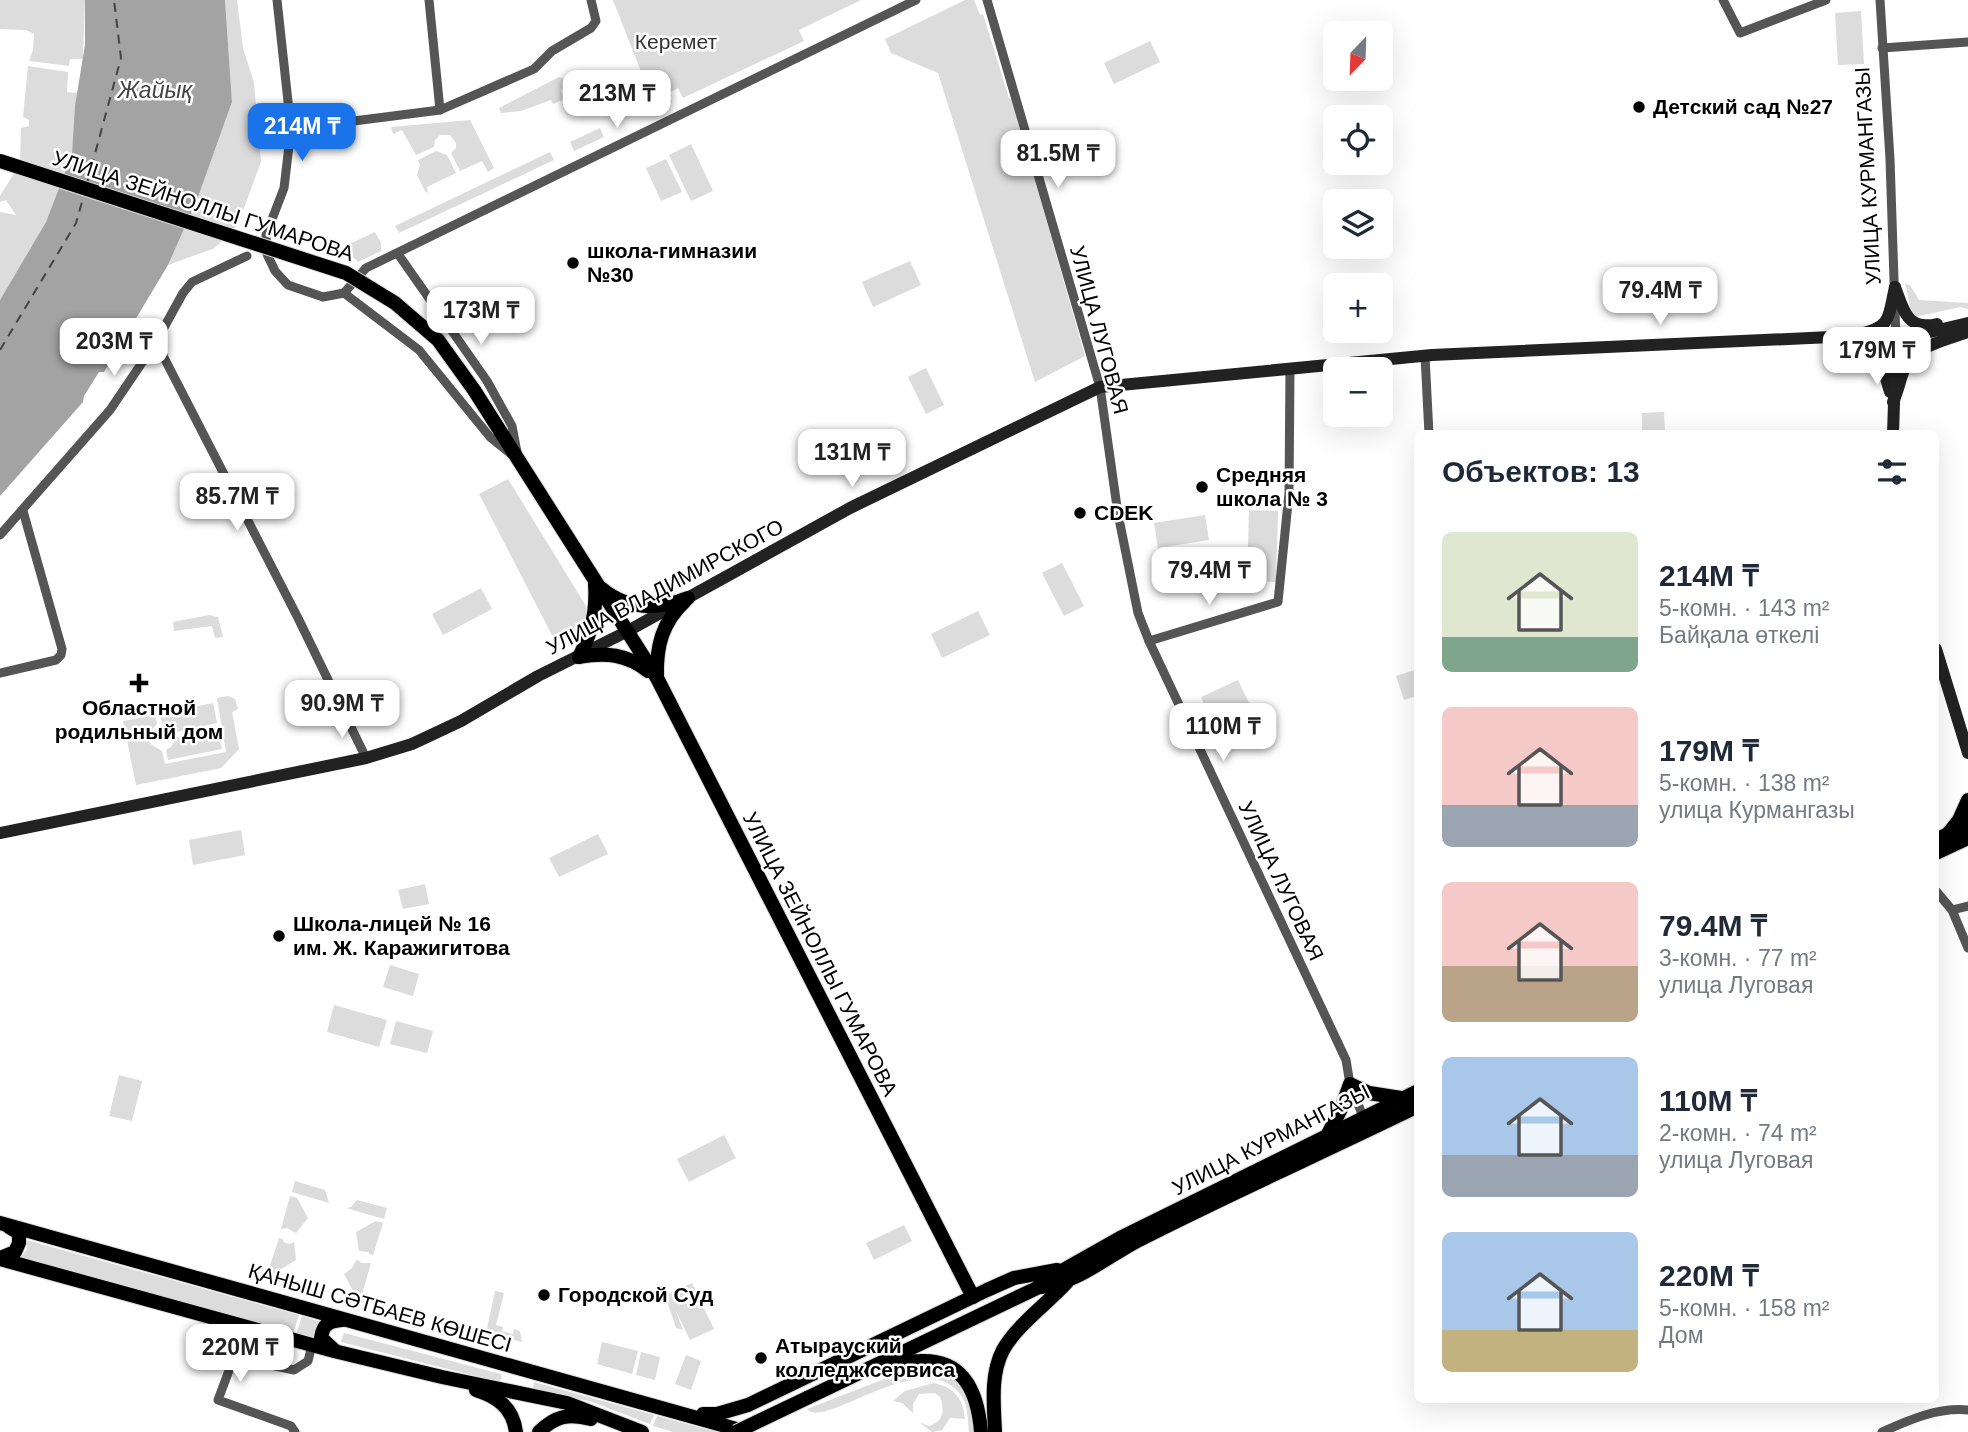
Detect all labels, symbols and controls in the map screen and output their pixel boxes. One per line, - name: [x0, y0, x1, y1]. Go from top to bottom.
- north arrow: [1323, 21, 1393, 91]
- map controls: [1323, 21, 1393, 427]
- park label: Керемет: [635, 30, 718, 53]
- street label: УЛИЦА КУРМАНГАЗЫ: [1850, 66, 1885, 286]
- pin: 213M ₸: [560, 71, 674, 130]
- water label: Жайық: [117, 77, 193, 103]
- text: 213M ₸: [579, 80, 655, 106]
- place label: Детский сад №27: [1653, 95, 1833, 118]
- marker: Детский сад №27: [1631, 99, 1647, 115]
- pin: 214M ₸: [245, 104, 359, 163]
- button: locate: [1323, 105, 1393, 175]
- text: 214M ₸: [264, 113, 340, 139]
- pin: 81.5M ₸: [993, 130, 1123, 190]
- text: 81.5M ₸: [1017, 140, 1099, 166]
- street label: УЛИЦА ЗЕЙНОЛЛЫ ГУМАРОВА: [50, 146, 357, 265]
- button: layers: [1323, 189, 1393, 259]
- place label: школа-гимназии №30: [587, 239, 757, 286]
- street label: УЛИЦА ЛУГОВАЯ: [1066, 243, 1133, 416]
- marker: школа-гимназии №30: [565, 255, 581, 271]
- pin: 79.4M ₸: [1595, 268, 1725, 327]
- button: +: [1323, 273, 1393, 343]
- text: 79.4M ₸: [1619, 277, 1701, 303]
- pin: 173M ₸: [424, 288, 538, 347]
- text: 173M ₸: [443, 297, 519, 323]
- pin: 203M ₸: [57, 318, 171, 378]
- text: 203M ₸: [76, 328, 152, 354]
- pin: 179M ₸: [1820, 328, 1934, 387]
- text: 179M ₸: [1839, 337, 1915, 363]
- button: −: [1323, 357, 1393, 427]
- pin: 131M ₸: [795, 430, 909, 489]
- text: 131M ₸: [814, 439, 890, 465]
- icon: filters: [1873, 453, 1911, 491]
- text: Объектов: 13: [1442, 455, 1640, 488]
- place label: Средняя школа № 3: [1216, 463, 1328, 510]
- pin: 85.7M ₸: [172, 474, 302, 533]
- marker: Средняя школа № 3: [1194, 479, 1210, 495]
- text: 85.7M ₸: [196, 483, 278, 509]
- place label: CDEK: [1094, 501, 1154, 524]
- marker: CDEK: [1072, 505, 1088, 521]
- street label: УЛИЦА ВЛАДИМИРСКОГО: [542, 514, 787, 659]
- pin: 79.4M ₸: [1144, 548, 1274, 607]
- text: 79.4M ₸: [1168, 557, 1250, 583]
- text: 214M ₸: [1659, 559, 1759, 592]
- icon: home: [1498, 560, 1582, 644]
- text: 5-комн. · 143 m²: [1659, 595, 1830, 621]
- text: Байқала өткелі: [1659, 622, 1819, 648]
- marker: Областной родильный дом: [129, 673, 149, 693]
- pin: 90.9M ₸: [277, 680, 407, 740]
- text: 90.9M ₸: [301, 690, 383, 716]
- place label: Областной родильный дом: [55, 696, 223, 743]
- pin: 110M ₸: [1166, 704, 1280, 763]
- text: 110M ₸: [1185, 713, 1261, 739]
- text: 179M ₸: [1659, 734, 1759, 767]
- icon: home: [1498, 735, 1582, 819]
- text: 5-комн. · 138 m²: [1659, 770, 1830, 796]
- text: улица Курмангазы: [1659, 797, 1855, 823]
- street label: УЛИЦА ЛУГОВАЯ: [1234, 798, 1328, 964]
- street label: УЛИЦА ЗЕЙНОЛЛЫ ГУМАРОВА: [739, 808, 902, 1099]
- text: 79.4M ₸: [1659, 909, 1767, 942]
- icon: home: [1498, 910, 1582, 994]
- place label: Школа-лицей № 16 им. Ж. Каражигитова: [293, 912, 510, 959]
- marker: Школа-лицей № 16 им. Ж. Каражигитова: [271, 928, 287, 944]
- text: 3-комн. · 77 m²: [1659, 945, 1817, 971]
- text: улица Луговая: [1659, 972, 1813, 998]
- street label: УЛИЦА КУРМАНГАЗЫ: [1168, 1080, 1373, 1199]
- text: 110M ₸: [1659, 1084, 1757, 1117]
- icon: home: [1498, 1085, 1582, 1169]
- text: 2-комн. · 74 m²: [1659, 1120, 1817, 1146]
- text: улица Луговая: [1659, 1147, 1813, 1173]
- street label: ҚАНЫШ СӘТБАЕВ КӨШЕСІ: [246, 1259, 514, 1356]
- text: 220M ₸: [1659, 1259, 1759, 1292]
- icon: home: [1498, 1260, 1582, 1344]
- place label: Городской Суд: [558, 1283, 713, 1306]
- marker: Городской Суд: [536, 1287, 552, 1303]
- text: 5-комн. · 158 m²: [1659, 1295, 1830, 1321]
- text: Дом: [1659, 1322, 1703, 1348]
- pin: 220M ₸: [183, 1324, 297, 1384]
- text: 220M ₸: [202, 1334, 278, 1360]
- place label: Атырауский колледж сервиса: [775, 1334, 956, 1381]
- marker: Атырауский колледж сервиса: [753, 1350, 769, 1366]

